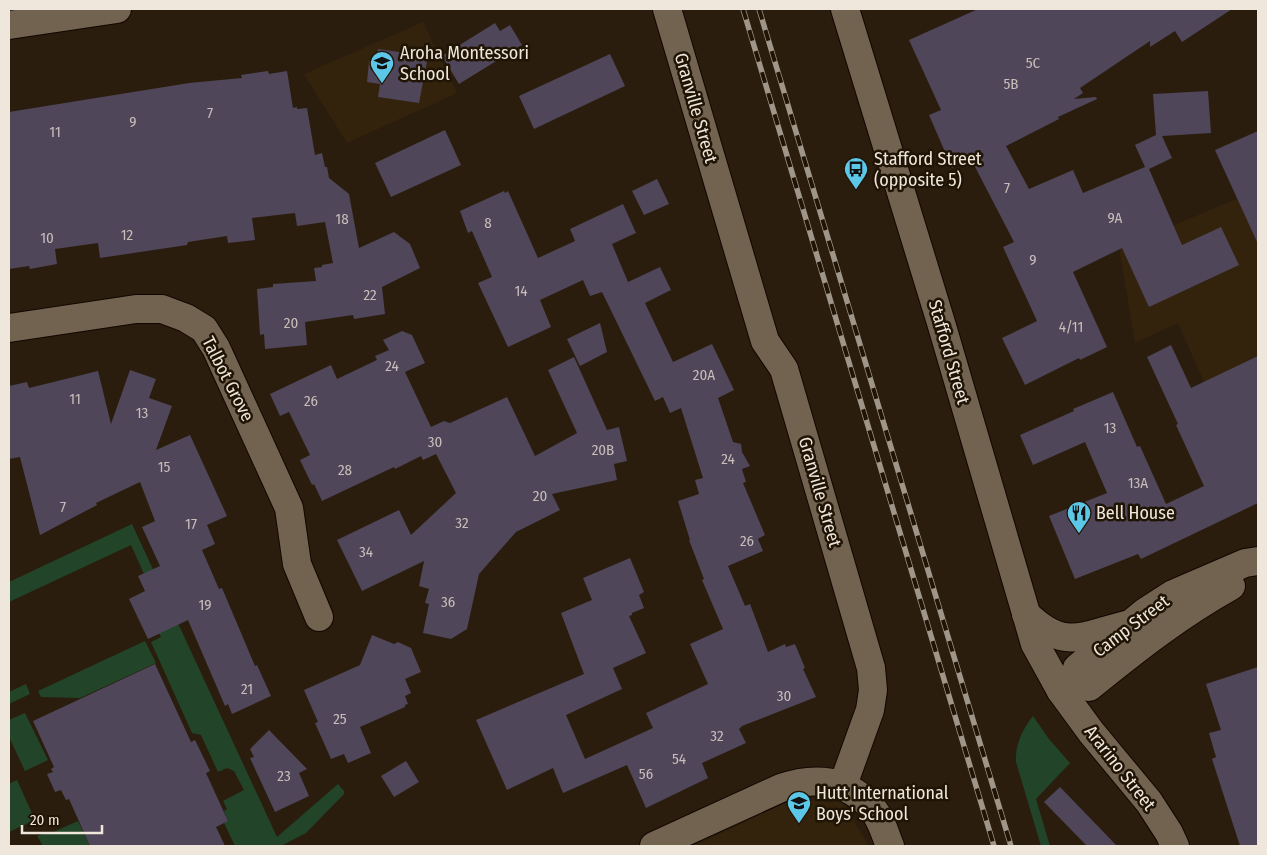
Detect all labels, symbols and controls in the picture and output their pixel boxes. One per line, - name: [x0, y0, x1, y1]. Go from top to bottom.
- place label: Aroha Montessori School: [400, 42, 529, 85]
- school or university icon: Aroha Montessori School: [369, 50, 395, 84]
- street label: Granville Street: [670, 50, 722, 166]
- house number: 5C: [1026, 54, 1041, 72]
- house number: 5B: [1003, 75, 1019, 93]
- house number: 7: [207, 104, 213, 122]
- house number: 9: [129, 113, 137, 131]
- house number: 11: [49, 123, 61, 141]
- place label: Stafford Street (opposite 5): [874, 148, 982, 191]
- bus stop icon: Stafford Street (opposite 5): [843, 156, 869, 190]
- house number: 7: [1004, 179, 1010, 197]
- house number: 9A: [1107, 209, 1123, 227]
- house number: 18: [335, 210, 349, 228]
- house number: 8: [484, 214, 492, 232]
- house number: 12: [121, 226, 134, 244]
- house number: 10: [40, 229, 54, 247]
- house number: 9: [1029, 251, 1037, 269]
- house number: 14: [514, 282, 528, 300]
- house number: 22: [363, 286, 377, 304]
- street label: Stafford Street: [924, 297, 974, 407]
- house number: 20: [284, 314, 298, 332]
- house number: 4/11: [1059, 318, 1083, 336]
- street label: Talbot Grove: [197, 333, 259, 425]
- house number: 24: [385, 357, 399, 375]
- house number: 20A: [693, 366, 715, 384]
- house number: 11: [69, 390, 81, 408]
- house number: 26: [304, 392, 318, 410]
- house number: 13: [136, 404, 149, 422]
- house number: 13: [1104, 419, 1117, 437]
- house number: 30: [428, 433, 442, 451]
- street label: Granville Street: [794, 434, 846, 550]
- house number: 20B: [592, 441, 614, 459]
- house number: 24: [721, 450, 735, 468]
- house number: 15: [158, 458, 170, 476]
- house number: 28: [338, 461, 352, 479]
- house number: 13A: [1128, 474, 1148, 492]
- house number: 20: [533, 487, 547, 505]
- house number: 7: [60, 498, 66, 516]
- restaurant icon: Bell House: [1066, 500, 1092, 534]
- place label: Bell House: [1096, 502, 1175, 524]
- house number: 32: [455, 514, 469, 532]
- house number: 17: [185, 515, 197, 533]
- house number: 26: [740, 532, 754, 550]
- house number: 34: [359, 543, 373, 561]
- street label: Camp Street: [1089, 590, 1174, 662]
- house number: 36: [441, 593, 455, 611]
- house number: 19: [198, 596, 212, 614]
- house number: 21: [241, 680, 253, 698]
- house number: 30: [777, 687, 791, 705]
- house number: 25: [333, 710, 347, 728]
- street label: Ararino Street: [1080, 721, 1160, 815]
- house number: 32: [710, 727, 724, 745]
- house number: 54: [672, 750, 686, 768]
- house number: 56: [639, 765, 653, 783]
- house number: 23: [277, 767, 291, 785]
- place label: Hutt International Boys' School: [816, 782, 949, 825]
- school or university icon: Hutt International Boys' School: [786, 790, 812, 824]
- scale bar: [22, 802, 102, 834]
- text: 20 m: [30, 811, 60, 829]

